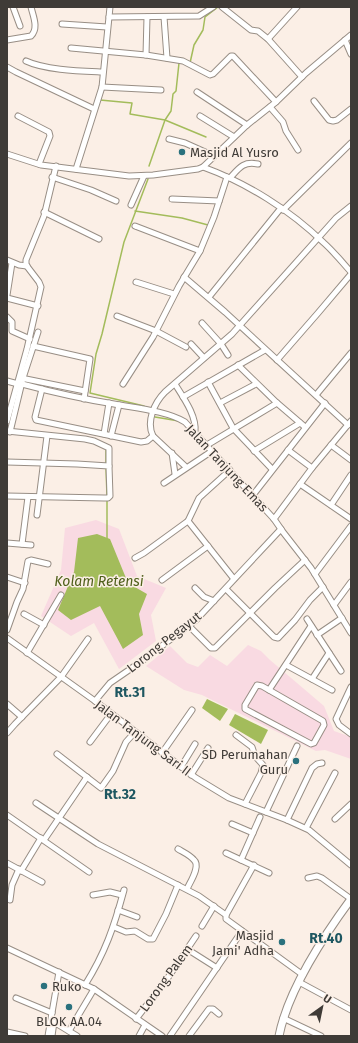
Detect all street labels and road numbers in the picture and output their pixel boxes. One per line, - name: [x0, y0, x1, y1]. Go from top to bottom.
- street label: Jalan Tanjung Emas: [183, 421, 271, 515]
- street label: Lorong Pegayut: [124, 608, 204, 676]
- street label: Jalan Tanjung Sari II: [92, 697, 194, 779]
- street label: Lorong Palem: [137, 941, 195, 1015]

